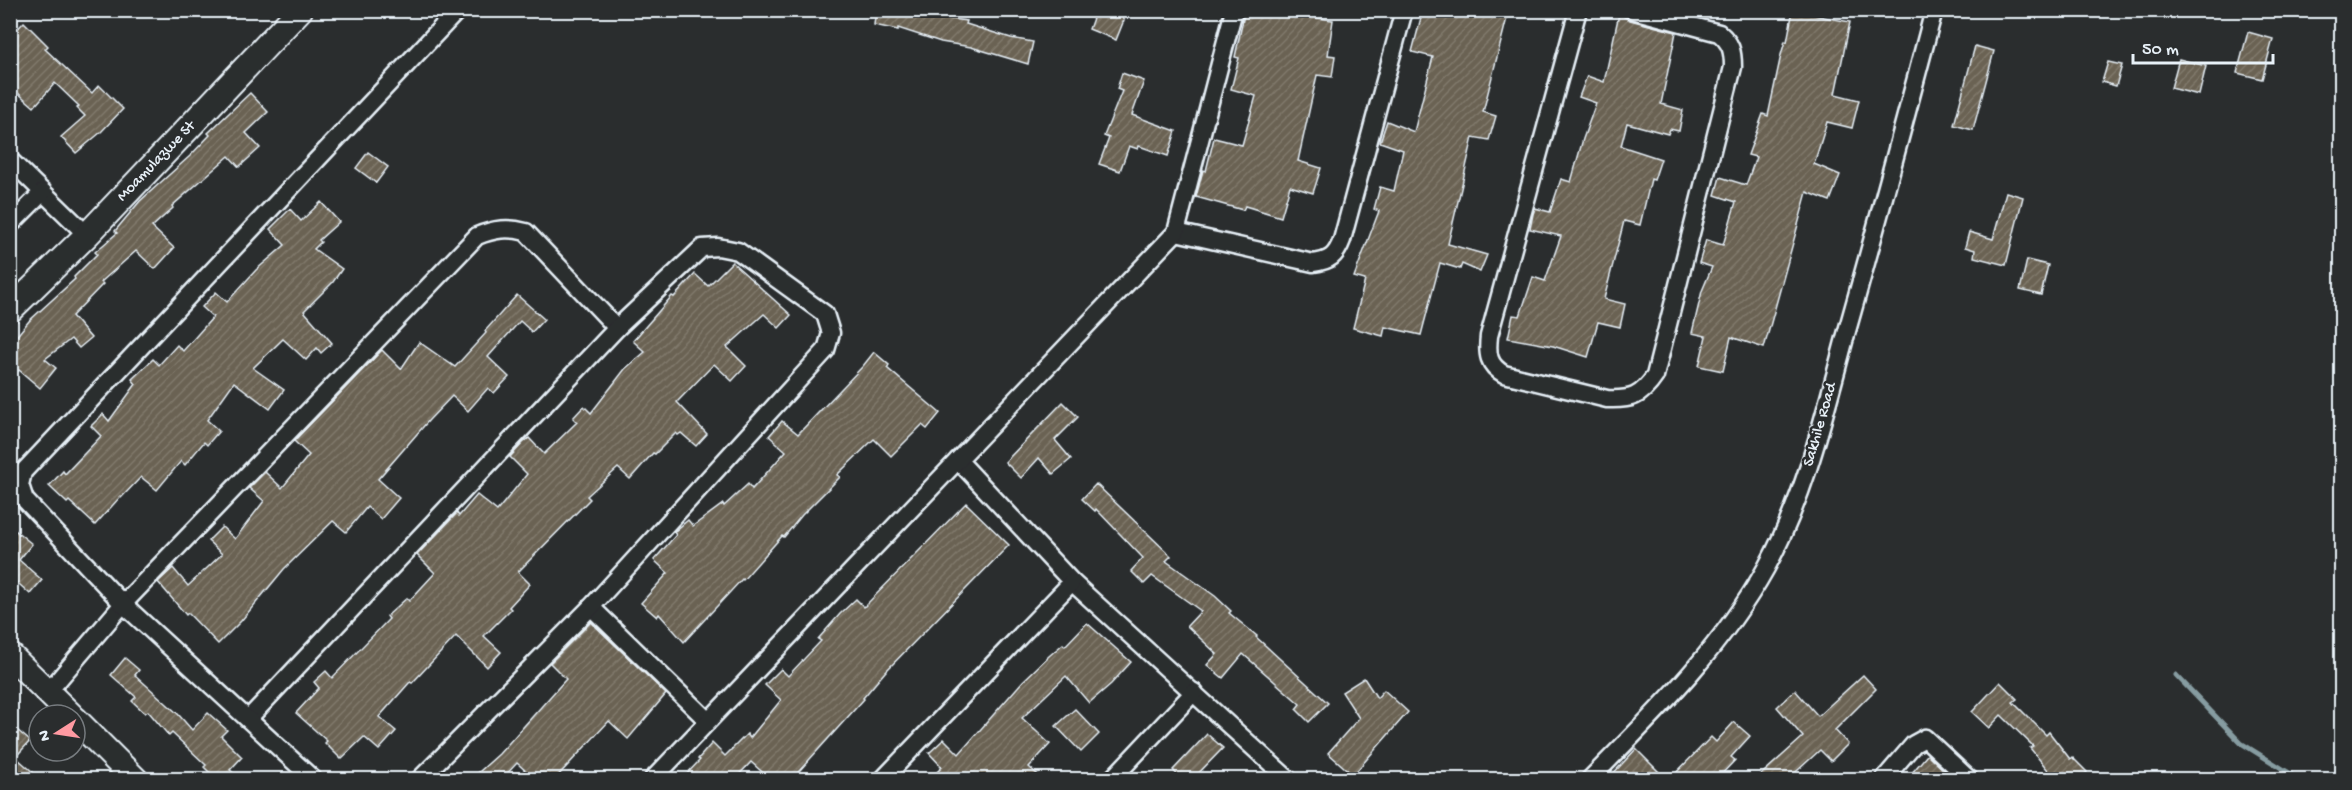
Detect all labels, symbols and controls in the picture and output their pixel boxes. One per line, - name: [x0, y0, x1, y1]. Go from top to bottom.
- scale bar: [2133, 27, 2272, 65]
- text: 50 m: [2142, 40, 2179, 61]
- street label: Moamulazwe St: [114, 117, 201, 206]
- street label: Sakhile Road: [1800, 379, 1842, 469]
- north arrow: [27, 703, 87, 763]
- text: N: [35, 728, 56, 742]

